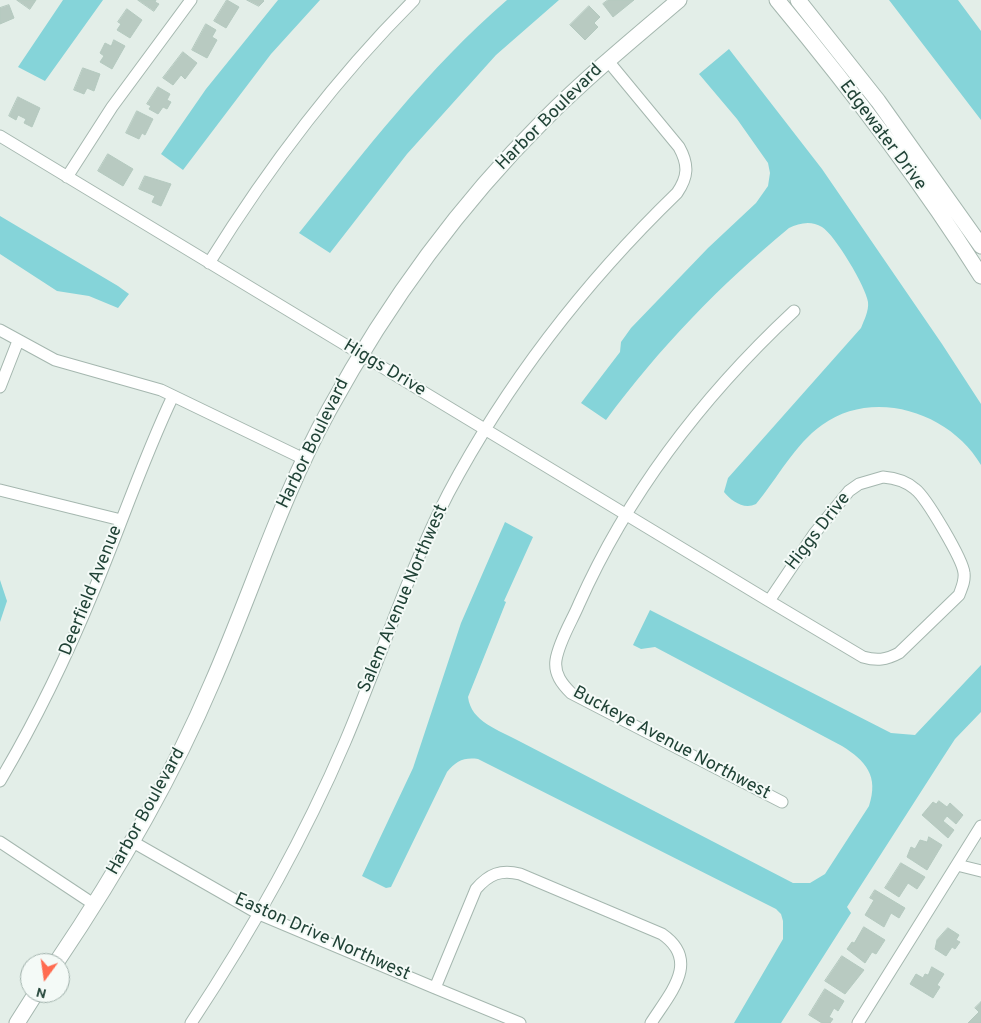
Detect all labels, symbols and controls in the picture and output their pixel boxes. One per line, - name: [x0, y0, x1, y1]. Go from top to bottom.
- street label: Harbor Boulevard: [492, 60, 608, 176]
- street label: Edgewater Drive: [834, 77, 930, 195]
- street label: Higgs Drive: [339, 336, 429, 402]
- street label: Harbor Boulevard: [273, 376, 355, 512]
- street label: Higgs Drive: [782, 489, 856, 575]
- street label: Salem Avenue Northwest: [355, 502, 453, 696]
- street label: Deerfield Avenue: [56, 523, 128, 659]
- street label: Buckeye Avenue Northwest: [569, 683, 773, 805]
- street label: Harbor Boulevard: [103, 745, 191, 879]
- street label: Easton Drive Northwest: [231, 890, 413, 986]
- north arrow: [20, 953, 70, 1003]
- text: N: [35, 983, 48, 1002]

